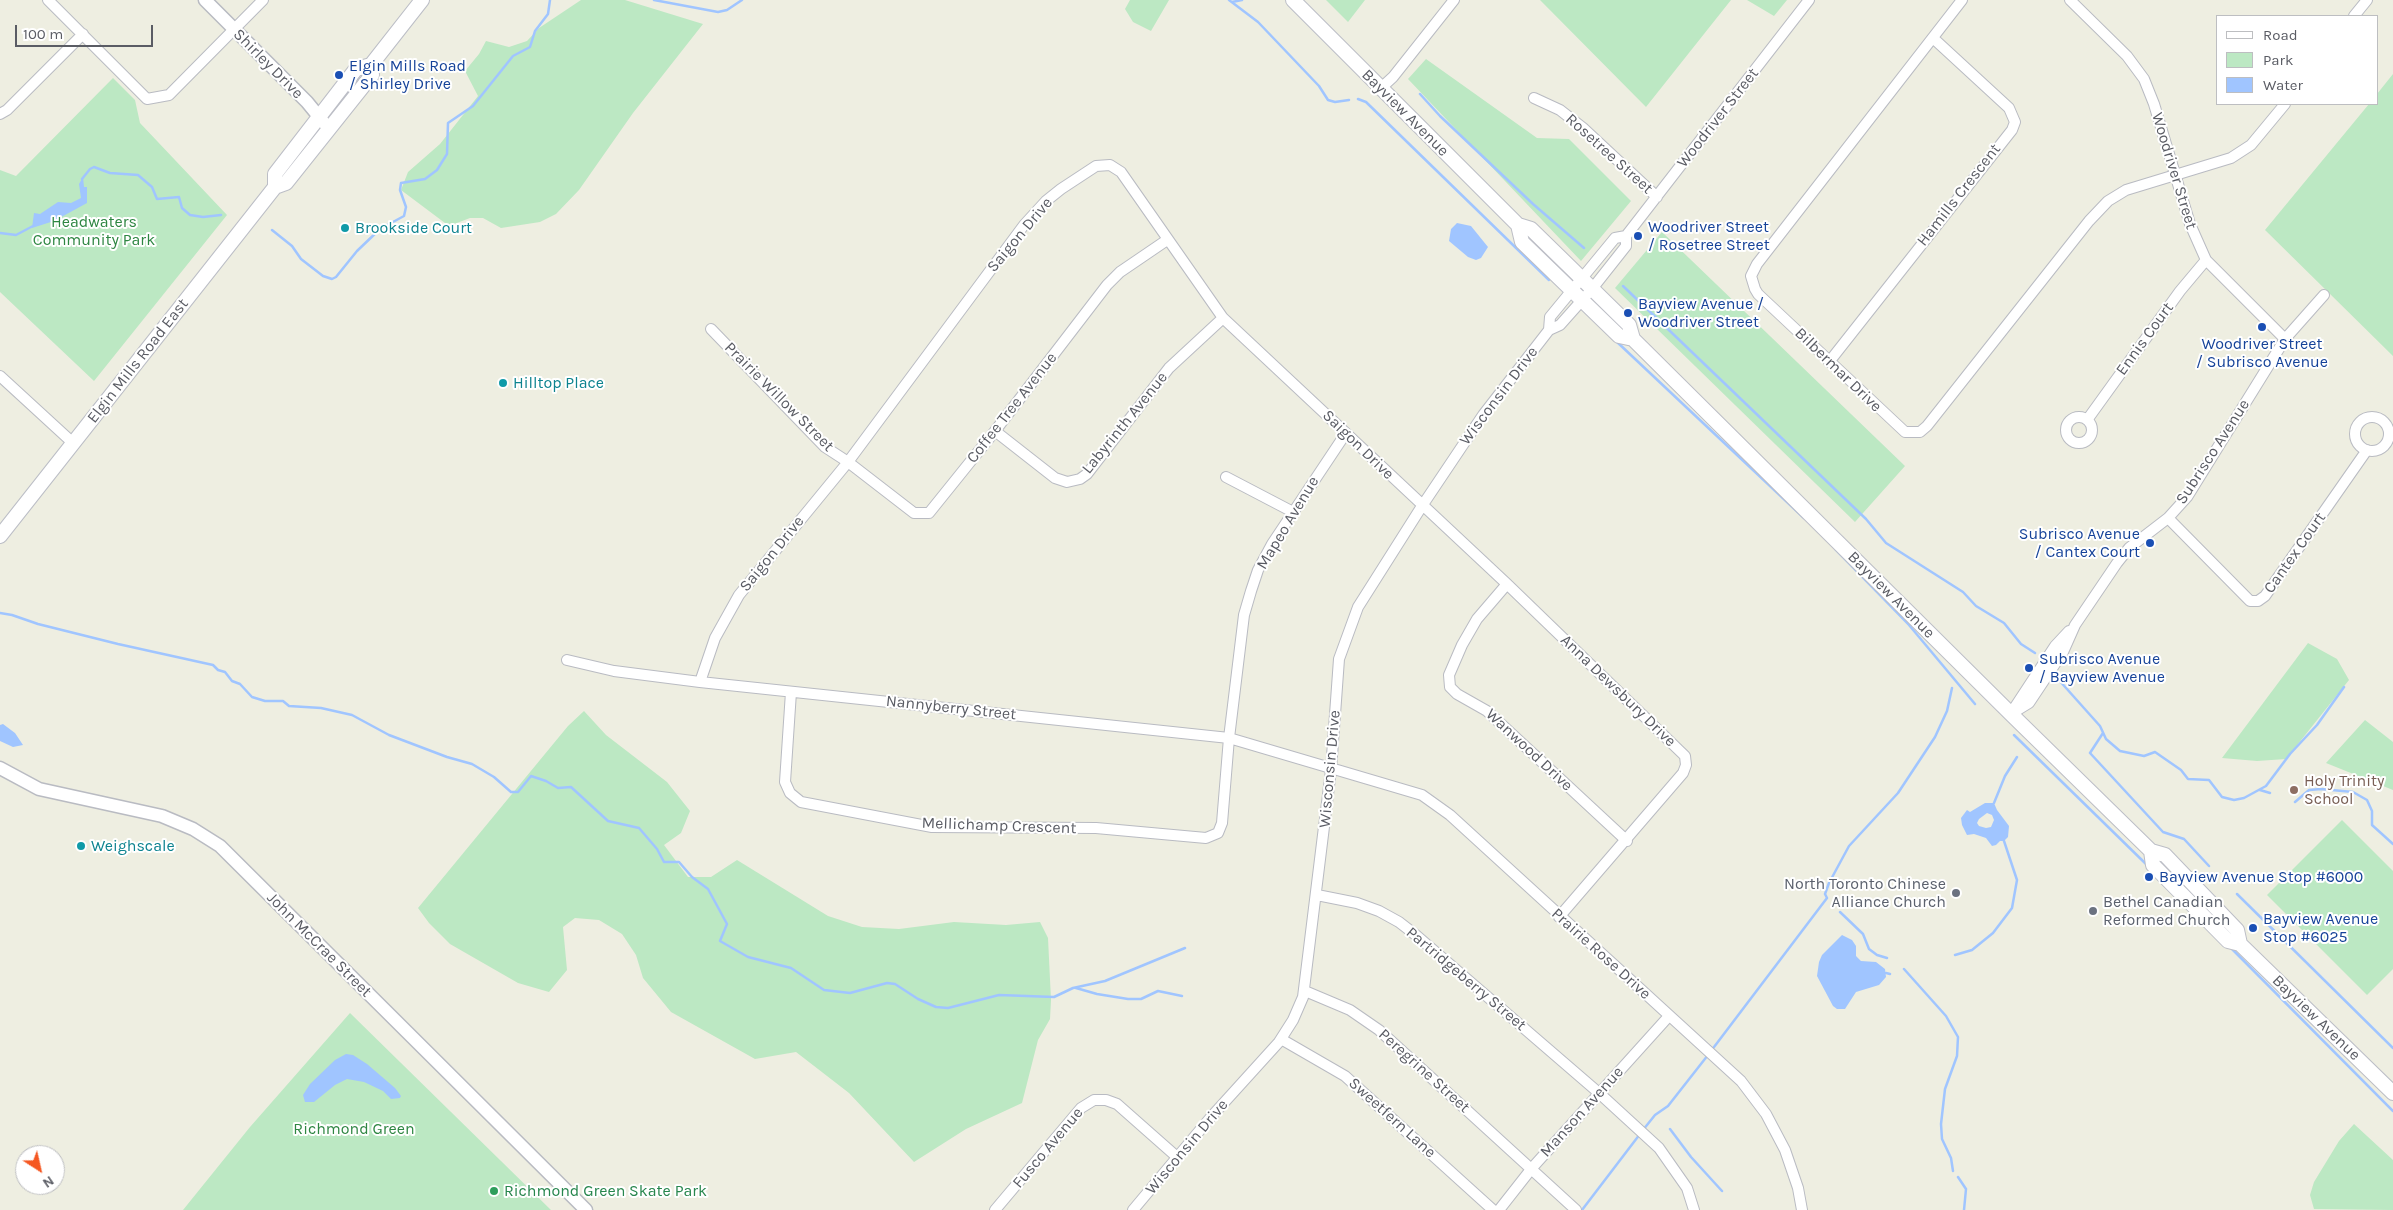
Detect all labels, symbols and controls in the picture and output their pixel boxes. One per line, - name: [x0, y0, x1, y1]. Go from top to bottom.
- scale bar: [18, 15, 155, 47]
- legend: [2216, 15, 2378, 105]
- text: 100 m: [23, 25, 63, 43]
- street label: Shirley Drive: [229, 25, 307, 103]
- text: Road: [2263, 26, 2298, 44]
- text: Park: [2263, 51, 2293, 69]
- place label: Elgin Mills Road / Shirley Drive: [349, 56, 466, 94]
- street label: Woodriver Street: [1673, 64, 1763, 172]
- street label: Bayview Avenue: [1357, 65, 1453, 161]
- marker: Elgin Mills Road / Shirley Drive: [333, 69, 345, 81]
- text: Water: [2263, 76, 2303, 94]
- street label: Rosetree Street: [1561, 110, 1657, 198]
- street label: Woodriver Street: [2147, 110, 2201, 232]
- street label: Hamills Crescent: [1913, 140, 2005, 250]
- street label: Saigon Drive: [983, 194, 1057, 276]
- park label: Headwaters Community Park: [33, 212, 155, 250]
- place label: Woodriver Street / Rosetree Street: [1648, 217, 1770, 255]
- place label: Brookside Court: [355, 218, 472, 238]
- marker: Brookside Court: [339, 222, 351, 234]
- marker: Woodriver Street / Rosetree Street: [1632, 230, 1644, 242]
- place label: Bayview Avenue / Woodriver Street: [1638, 294, 1764, 332]
- street label: Elgin Mills Road East: [83, 295, 193, 427]
- street label: Ennis Court: [2112, 299, 2178, 379]
- marker: Bayview Avenue / Woodriver Street: [1622, 307, 1634, 319]
- marker: Woodriver Street / Subrisco Avenue: [2256, 321, 2268, 333]
- street label: Bilbermar Drive: [1791, 324, 1885, 416]
- place label: Woodriver Street / Subrisco Avenue: [2196, 334, 2328, 372]
- street label: Prairie Willow Street: [720, 338, 838, 456]
- street label: Wisconsin Drive: [1456, 343, 1542, 449]
- street label: Coffee Tree Avenue: [963, 349, 1061, 467]
- street label: Labyrinth Avenue: [1078, 368, 1172, 478]
- place label: Hilltop Place: [513, 373, 604, 393]
- marker: Hilltop Place: [497, 377, 509, 389]
- street label: Subrisco Avenue: [2172, 396, 2254, 508]
- street label: Saigon Drive: [1318, 406, 1398, 484]
- street label: Mapeo Avenue: [1253, 473, 1323, 573]
- street label: Cantex Court: [2260, 509, 2330, 597]
- street label: Saigon Drive: [736, 512, 808, 596]
- place label: Subrisco Avenue / Cantex Court: [2019, 524, 2140, 562]
- marker: Subrisco Avenue / Cantex Court: [2144, 537, 2156, 549]
- street label: Bayview Avenue: [1843, 547, 1939, 643]
- street label: Anna Dewsbury Drive: [1556, 631, 1680, 751]
- place label: Subrisco Avenue / Bayview Avenue: [2039, 649, 2165, 687]
- marker: Subrisco Avenue / Bayview Avenue: [2023, 662, 2035, 674]
- street label: Nannyberry Street: [885, 692, 1017, 724]
- street label: Wanwood Drive: [1482, 705, 1576, 795]
- street label: Wisconsin Drive: [1315, 709, 1345, 829]
- place label: Holy Trinity School: [2304, 771, 2384, 809]
- marker: Holy Trinity School: [2288, 784, 2300, 796]
- street label: Mellichamp Crescent: [921, 814, 1077, 838]
- place label: Weighscale: [91, 836, 175, 856]
- marker: Weighscale: [75, 840, 87, 852]
- place label: Bayview Avenue Stop #6000: [2159, 867, 2363, 887]
- marker: Bayview Avenue Stop #6000: [2143, 871, 2155, 883]
- place label: North Toronto Chinese Alliance Church: [1784, 874, 1946, 912]
- marker: North Toronto Chinese Alliance Church: [1950, 887, 1962, 899]
- street label: John McCrae Street: [263, 889, 375, 1001]
- place label: Bethel Canadian Reformed Church: [2103, 892, 2230, 930]
- street label: Prairie Rose Drive: [1547, 904, 1655, 1004]
- marker: Bethel Canadian Reformed Church: [2087, 905, 2099, 917]
- place label: Bayview Avenue Stop #6025: [2263, 909, 2378, 947]
- marker: Bayview Avenue Stop #6025: [2247, 922, 2259, 934]
- street label: Partridgeberry Street: [1402, 923, 1530, 1035]
- street label: Bayview Avenue: [2268, 971, 2364, 1065]
- street label: Peregrine Street: [1374, 1025, 1474, 1117]
- street label: Manson Avenue: [1536, 1063, 1628, 1161]
- street label: Sweetfern Lane: [1344, 1074, 1440, 1162]
- street label: Wisconsin Drive: [1142, 1096, 1232, 1198]
- street label: Fusco Avenue: [1009, 1104, 1087, 1192]
- park label: Richmond Green: [293, 1119, 415, 1139]
- north arrow: [15, 1145, 65, 1195]
- text: N: [39, 1172, 57, 1192]
- place label: Richmond Green Skate Park: [504, 1181, 707, 1201]
- marker: Richmond Green Skate Park: [488, 1185, 500, 1197]

